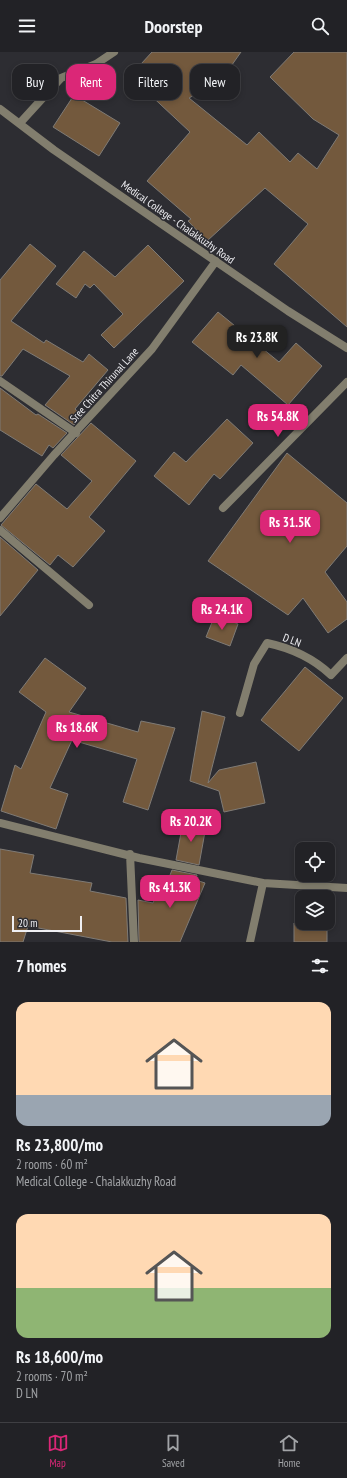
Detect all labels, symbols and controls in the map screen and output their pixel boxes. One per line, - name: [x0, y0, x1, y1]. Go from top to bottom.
- icon: menu: [16, 15, 38, 37]
- text: Doorstep: [144, 15, 203, 38]
- icon: search: [309, 15, 331, 37]
- chip: Buy: [12, 64, 58, 100]
- chip: Rent: [66, 64, 116, 100]
- chip: Filters: [124, 64, 182, 100]
- chip: New: [190, 64, 240, 100]
- street label: Medical College - Chalakkuzhy Road: [118, 177, 238, 267]
- pin: Rs 23.8K: [216, 325, 298, 359]
- text: Rs 23.8K: [236, 329, 278, 346]
- street label: Sree Chitra Thirunal Lane: [67, 344, 142, 425]
- pin: Rs 54.8K: [237, 404, 319, 438]
- text: Rs 54.8K: [257, 408, 299, 425]
- pin: Rs 31.5K: [249, 510, 331, 544]
- text: Rs 31.5K: [269, 514, 311, 531]
- pin: Rs 24.1K: [181, 597, 263, 631]
- text: Rs 24.1K: [201, 601, 243, 618]
- street label: D LN: [281, 630, 303, 650]
- pin: Rs 18.6K: [36, 715, 118, 749]
- text: Rs 18.6K: [56, 719, 98, 736]
- pin: Rs 20.2K: [150, 809, 232, 843]
- text: Rs 20.2K: [170, 813, 212, 830]
- map controls: [295, 842, 335, 930]
- button: locate: [295, 842, 335, 882]
- pin: Rs 41.3K: [129, 875, 211, 909]
- text: Rs 41.3K: [149, 879, 191, 896]
- button: layers: [295, 890, 335, 930]
- scale bar: [12, 914, 82, 933]
- text: 20 m: [18, 916, 37, 930]
- text: 7 homes: [16, 955, 67, 977]
- icon: filters: [309, 955, 331, 977]
- icon: home: [138, 1028, 210, 1100]
- text: Rs 23,800/mo: [16, 1134, 103, 1156]
- text: 2 rooms · 60 m²: [16, 1156, 88, 1173]
- text: Medical College - Chalakkuzhy Road: [16, 1173, 176, 1190]
- icon: home: [138, 1240, 210, 1312]
- text: Rs 18,600/mo: [16, 1346, 103, 1368]
- text: 2 rooms · 70 m²: [16, 1368, 88, 1385]
- text: D LN: [16, 1385, 38, 1402]
- tab: Map: [47, 1432, 69, 1470]
- tab: Saved: [162, 1432, 185, 1470]
- tab: Home: [278, 1432, 300, 1470]

